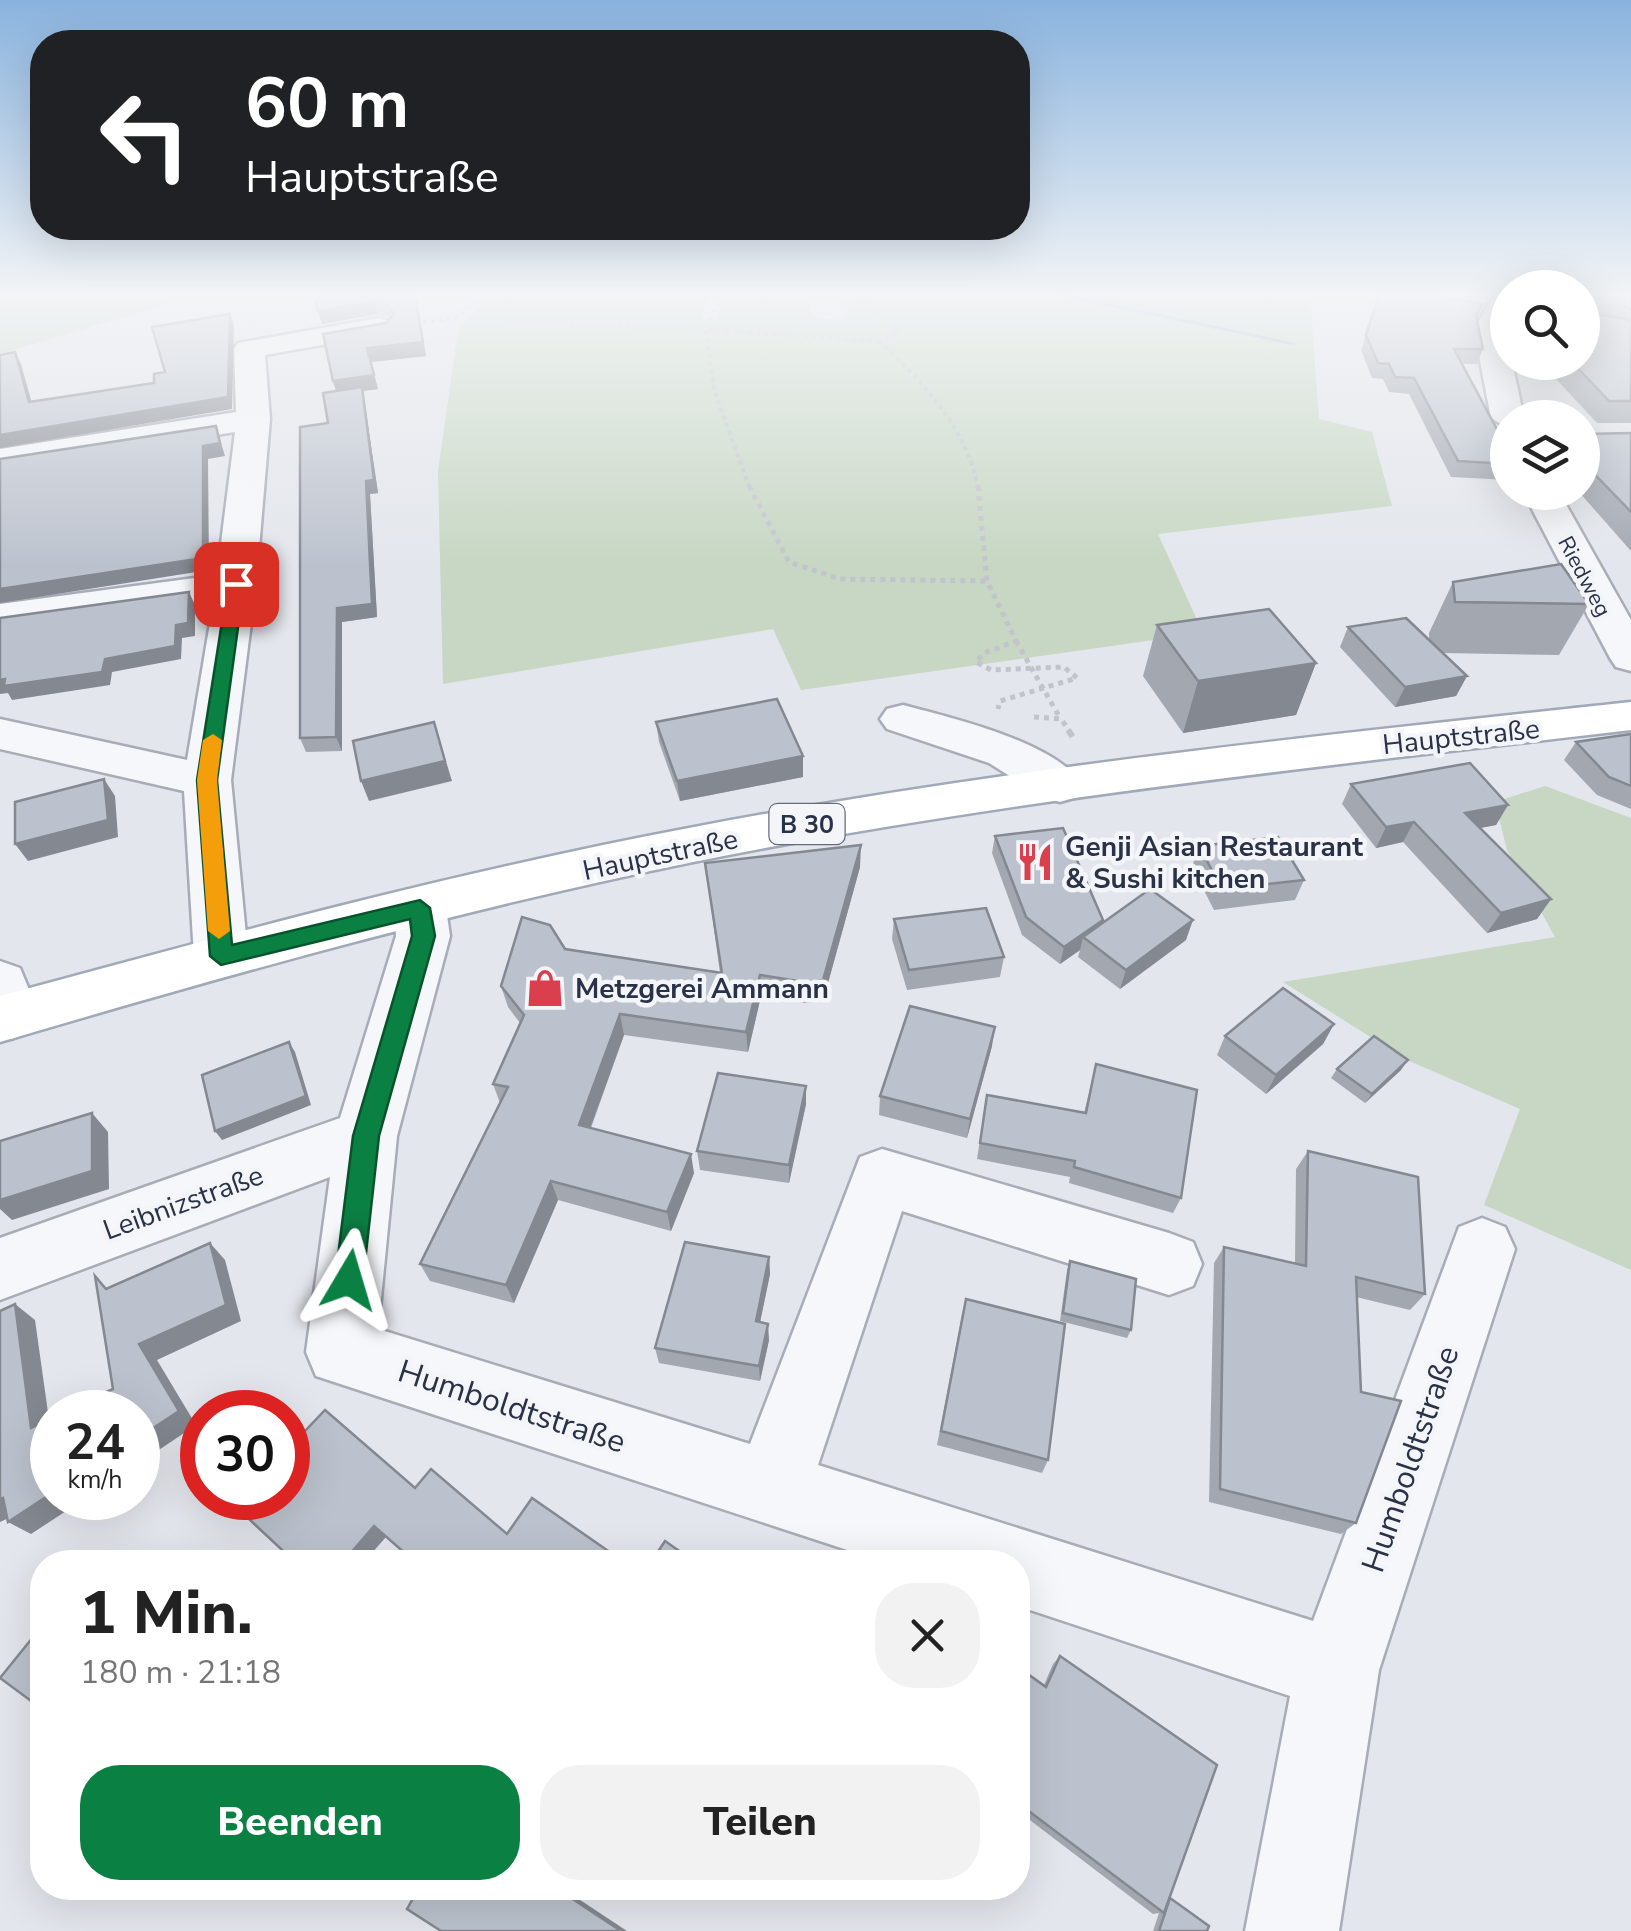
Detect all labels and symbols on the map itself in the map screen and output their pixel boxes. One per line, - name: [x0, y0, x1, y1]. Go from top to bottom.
- street label: Riedweg: [1550, 531, 1618, 622]
- pin: [194, 542, 279, 627]
- street label: Hauptstraße: [1381, 710, 1542, 764]
- road number: B 30: [770, 804, 844, 844]
- street label: Hauptstraße: [579, 820, 741, 890]
- place label: Genji Asian Restaurant & Sushi kitchen: [1065, 828, 1363, 898]
- restaurant icon: Genji Asian Restaurant & Sushi kitchen: [1014, 841, 1056, 883]
- shop icon: Metzgerei Ammann: [524, 967, 566, 1009]
- place label: Metzgerei Ammann: [575, 970, 829, 1008]
- street label: Leibnizstraße: [98, 1156, 269, 1250]
- position arrow: [297, 1228, 401, 1332]
- street label: Humboldtstraße: [1352, 1340, 1469, 1578]
- street label: Humboldtstraße: [393, 1349, 631, 1463]
- speed limit sign: 30: [180, 1390, 310, 1520]

